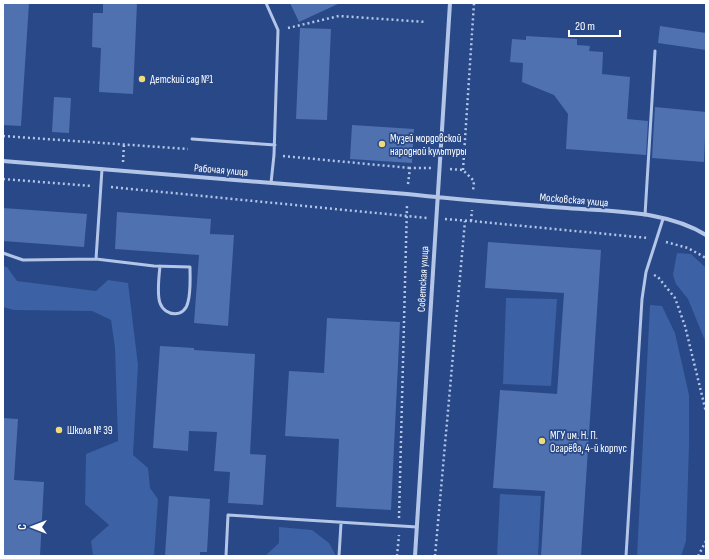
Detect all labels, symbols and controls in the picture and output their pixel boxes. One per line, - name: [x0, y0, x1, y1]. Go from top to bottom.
- scale bar: [569, 12, 620, 38]
- text: 20 m: [575, 19, 595, 34]
- place label: Детский сад №1: [150, 73, 213, 86]
- marker: Детский сад №1: [137, 74, 147, 84]
- place label: Музей мордовской народной культуры: [390, 132, 467, 158]
- marker: Музей мордовской народной культуры: [377, 139, 387, 149]
- street label: Рабочая улица: [194, 161, 248, 179]
- street label: Московская улица: [539, 191, 609, 209]
- street label: Советская улица: [415, 246, 431, 312]
- place label: Школа № 39: [67, 424, 113, 437]
- marker: Школа № 39: [54, 425, 64, 435]
- place label: МГУ им. Н. П. Огарёва, 4-й корпус: [550, 429, 627, 455]
- marker: МГУ им. Н. П. Огарёва, 4-й корпус: [537, 436, 547, 446]
- north arrow: [12, 507, 52, 547]
- text: С: [16, 524, 29, 530]

